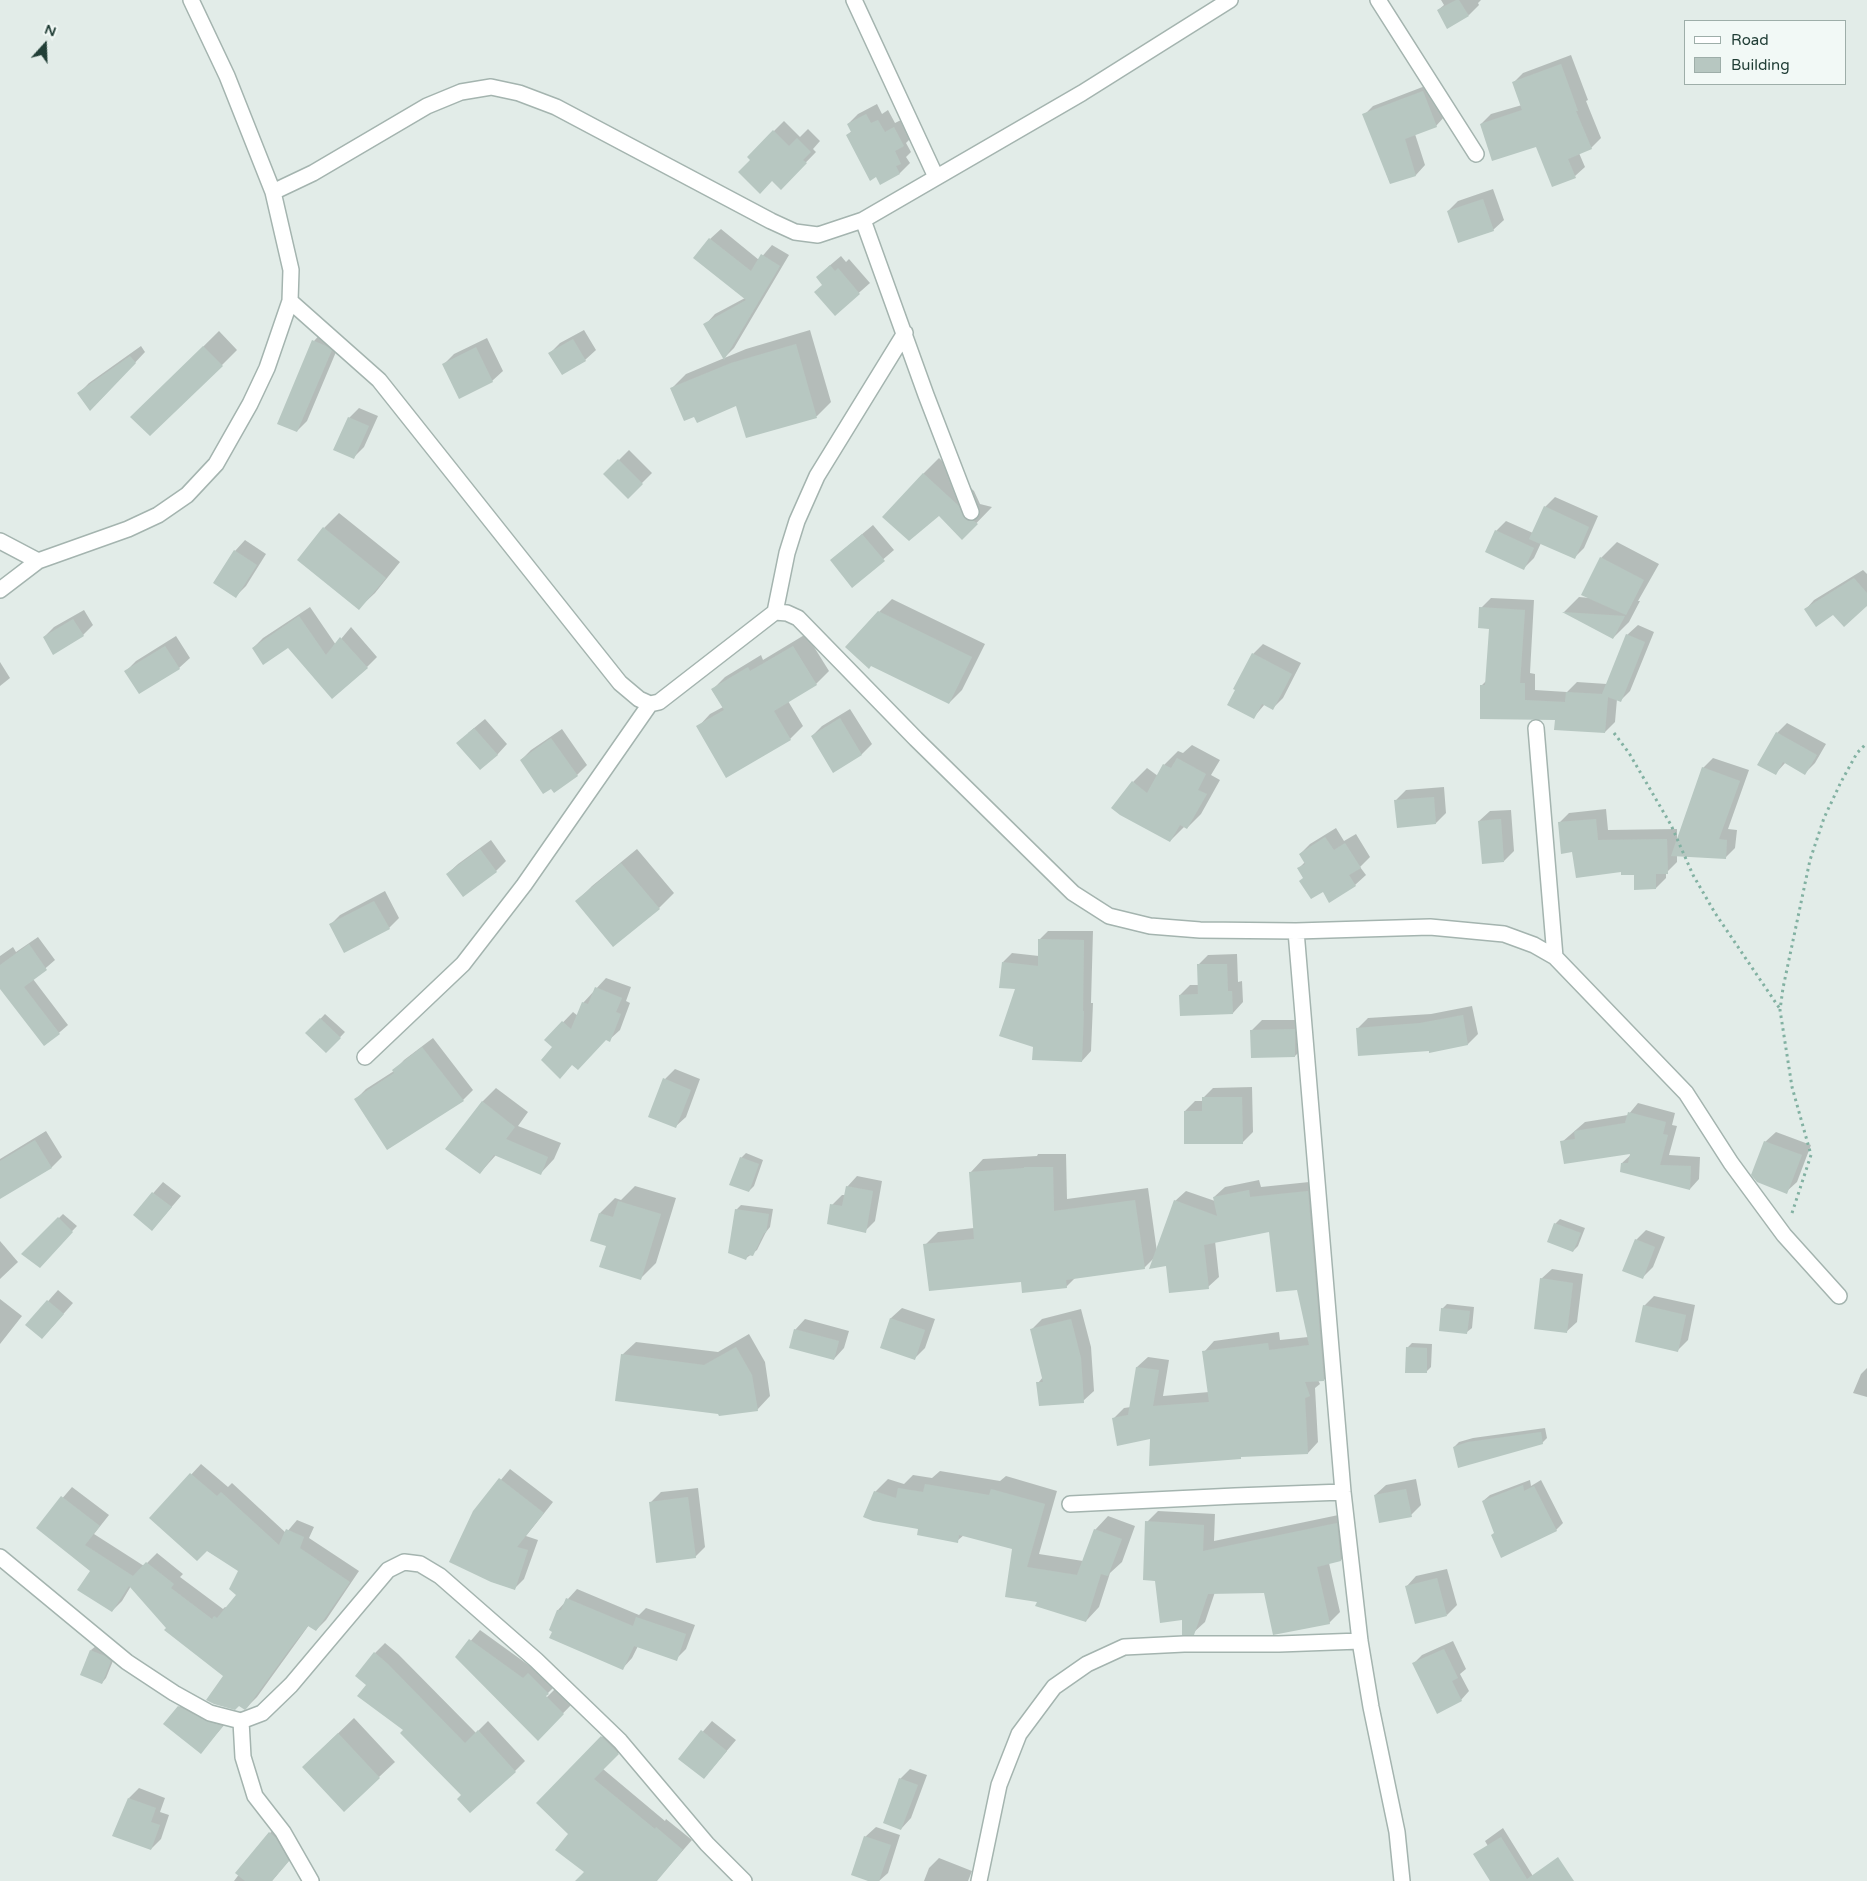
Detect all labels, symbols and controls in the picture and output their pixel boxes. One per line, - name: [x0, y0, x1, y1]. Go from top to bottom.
- north arrow: [20, 20, 70, 70]
- legend: [1684, 20, 1847, 85]
- text: N: [42, 21, 58, 40]
- text: Road: [1731, 31, 1769, 49]
- text: Building: [1731, 56, 1790, 74]

